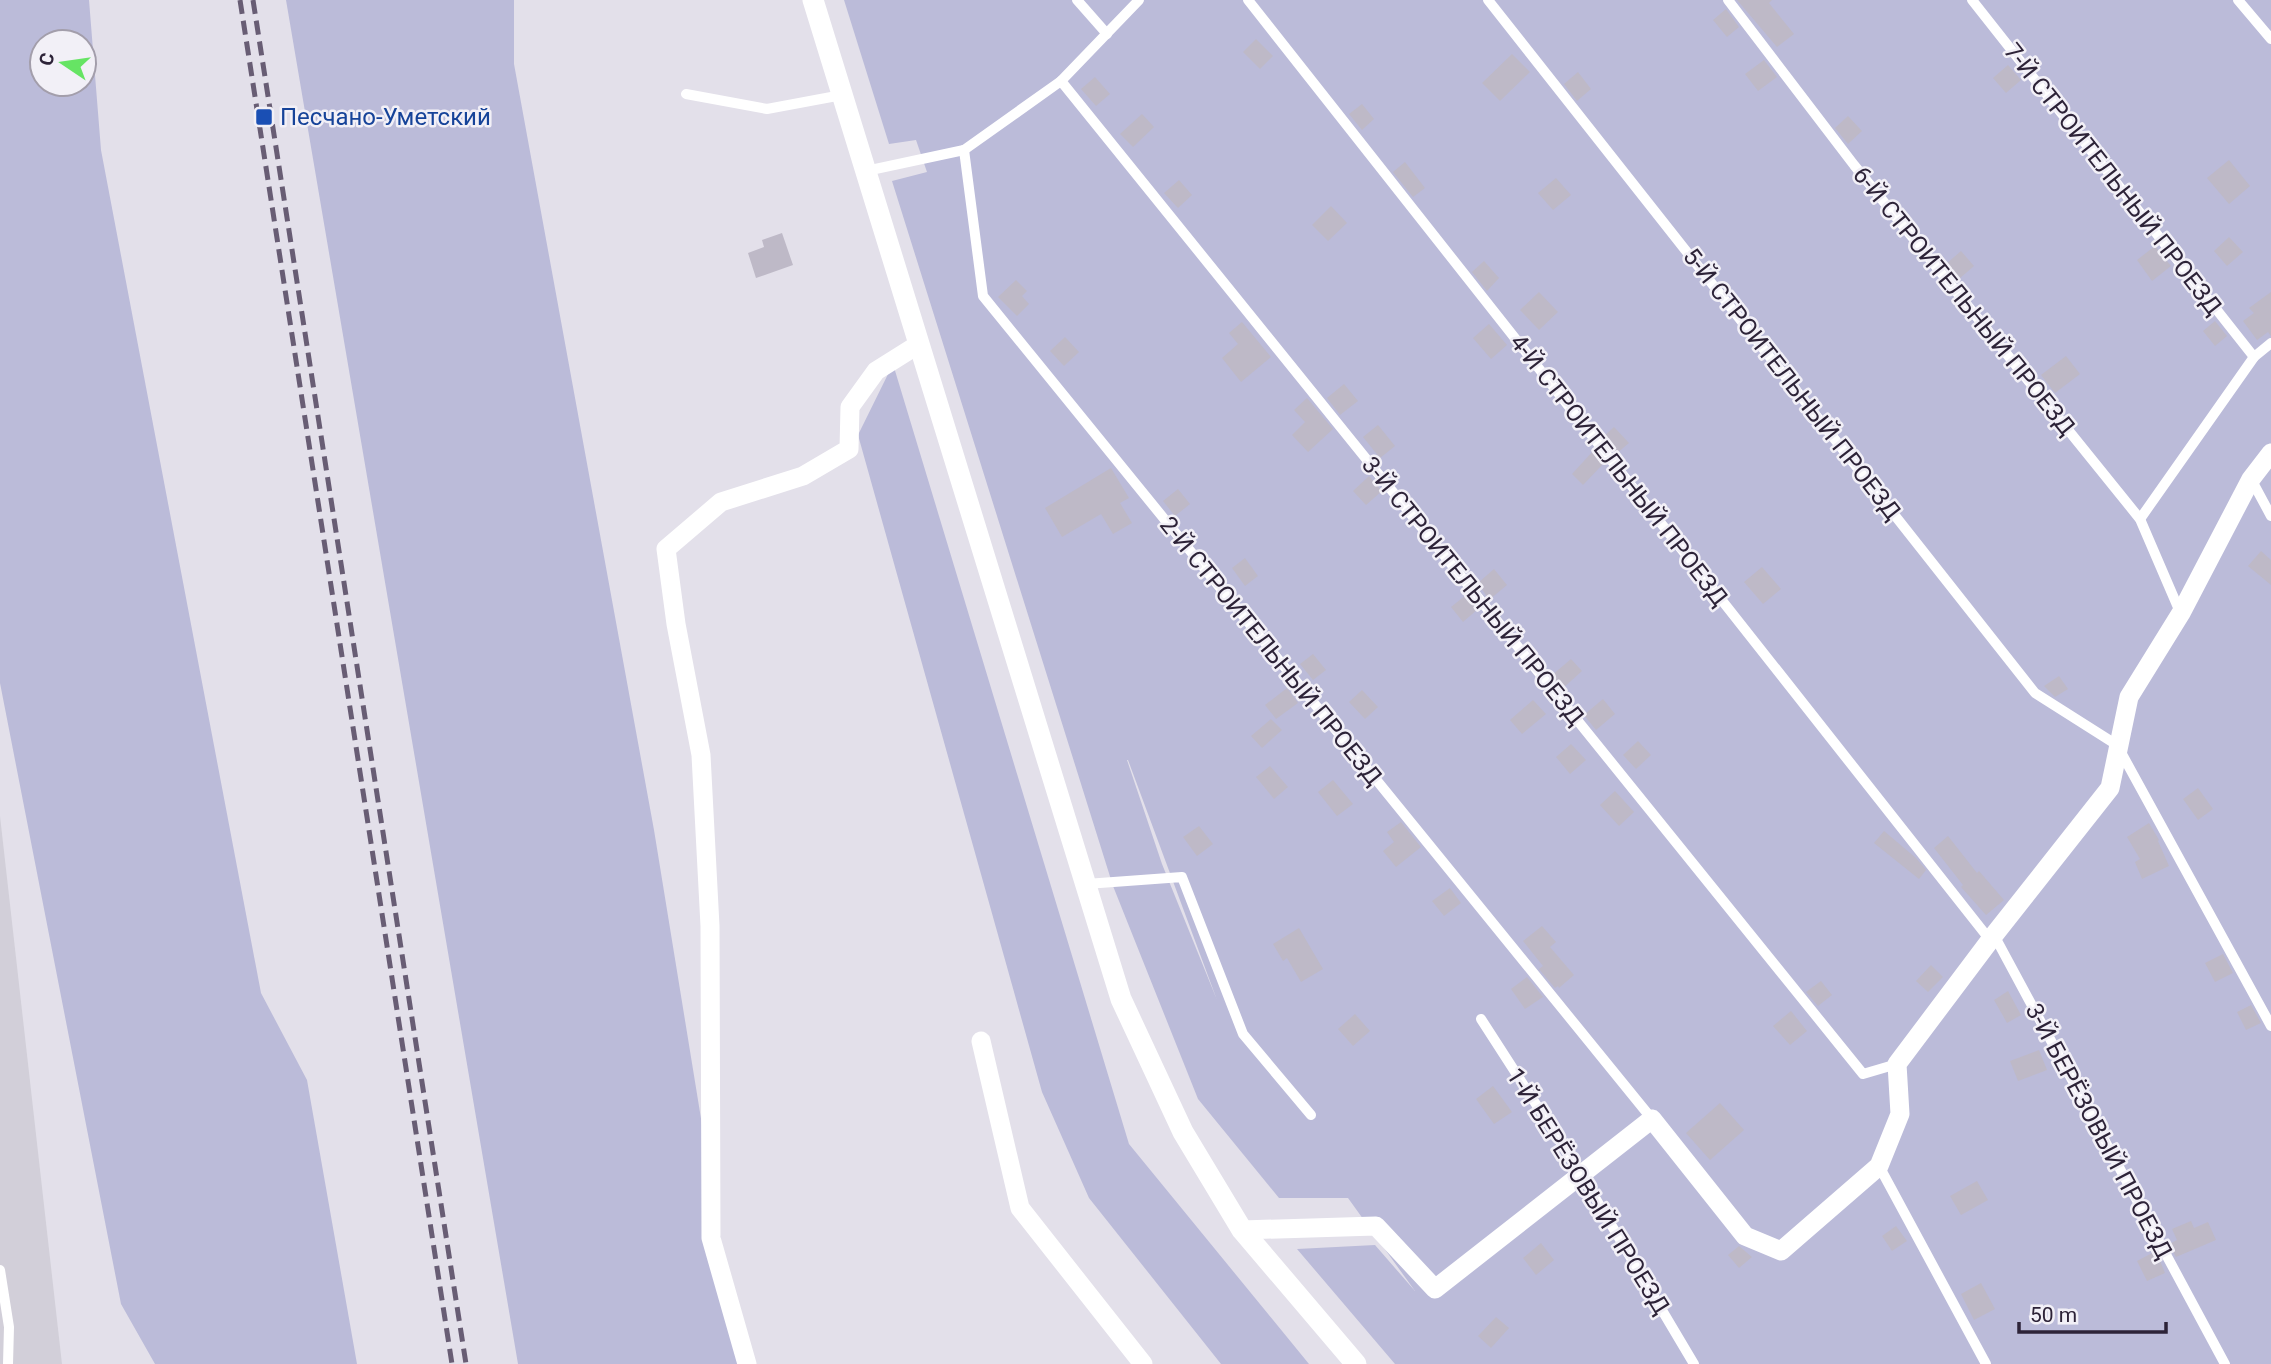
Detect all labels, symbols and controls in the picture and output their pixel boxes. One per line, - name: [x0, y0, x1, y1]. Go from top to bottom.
- north arrow: [28, 28, 98, 98]
- street label: 7-Й СТРОИТЕЛЬНЫЙ ПРОЕЗД: [1998, 38, 2228, 320]
- text: С: [34, 51, 60, 68]
- place label: Песчано-Уметский: [280, 103, 491, 131]
- marker: Песчано-Уметский: [254, 107, 274, 127]
- street label: 6-Й СТРОИТЕЛЬНЫЙ ПРОЕЗД: [1847, 161, 2081, 441]
- street label: 5-Й СТРОИТЕЛЬНЫЙ ПРОЕЗД: [1677, 243, 1907, 525]
- street label: 4-Й СТРОИТЕЛЬНЫЙ ПРОЕЗД: [1504, 329, 1734, 611]
- street label: 3-Й СТРОИТЕЛЬНЫЙ ПРОЕЗД: [1356, 451, 1590, 731]
- street label: 2-Й СТРОИТЕЛЬНЫЙ ПРОЕЗД: [1154, 511, 1388, 791]
- street label: 3-Й БЕРЁЗОВЫЙ ПРОЕЗД: [2020, 999, 2178, 1263]
- street label: 1-Й БЕРЁЗОВЫЙ ПРОЕЗД: [1501, 1063, 1675, 1319]
- scale bar: [2019, 1290, 2166, 1334]
- text: 50 m: [2030, 1303, 2077, 1327]

